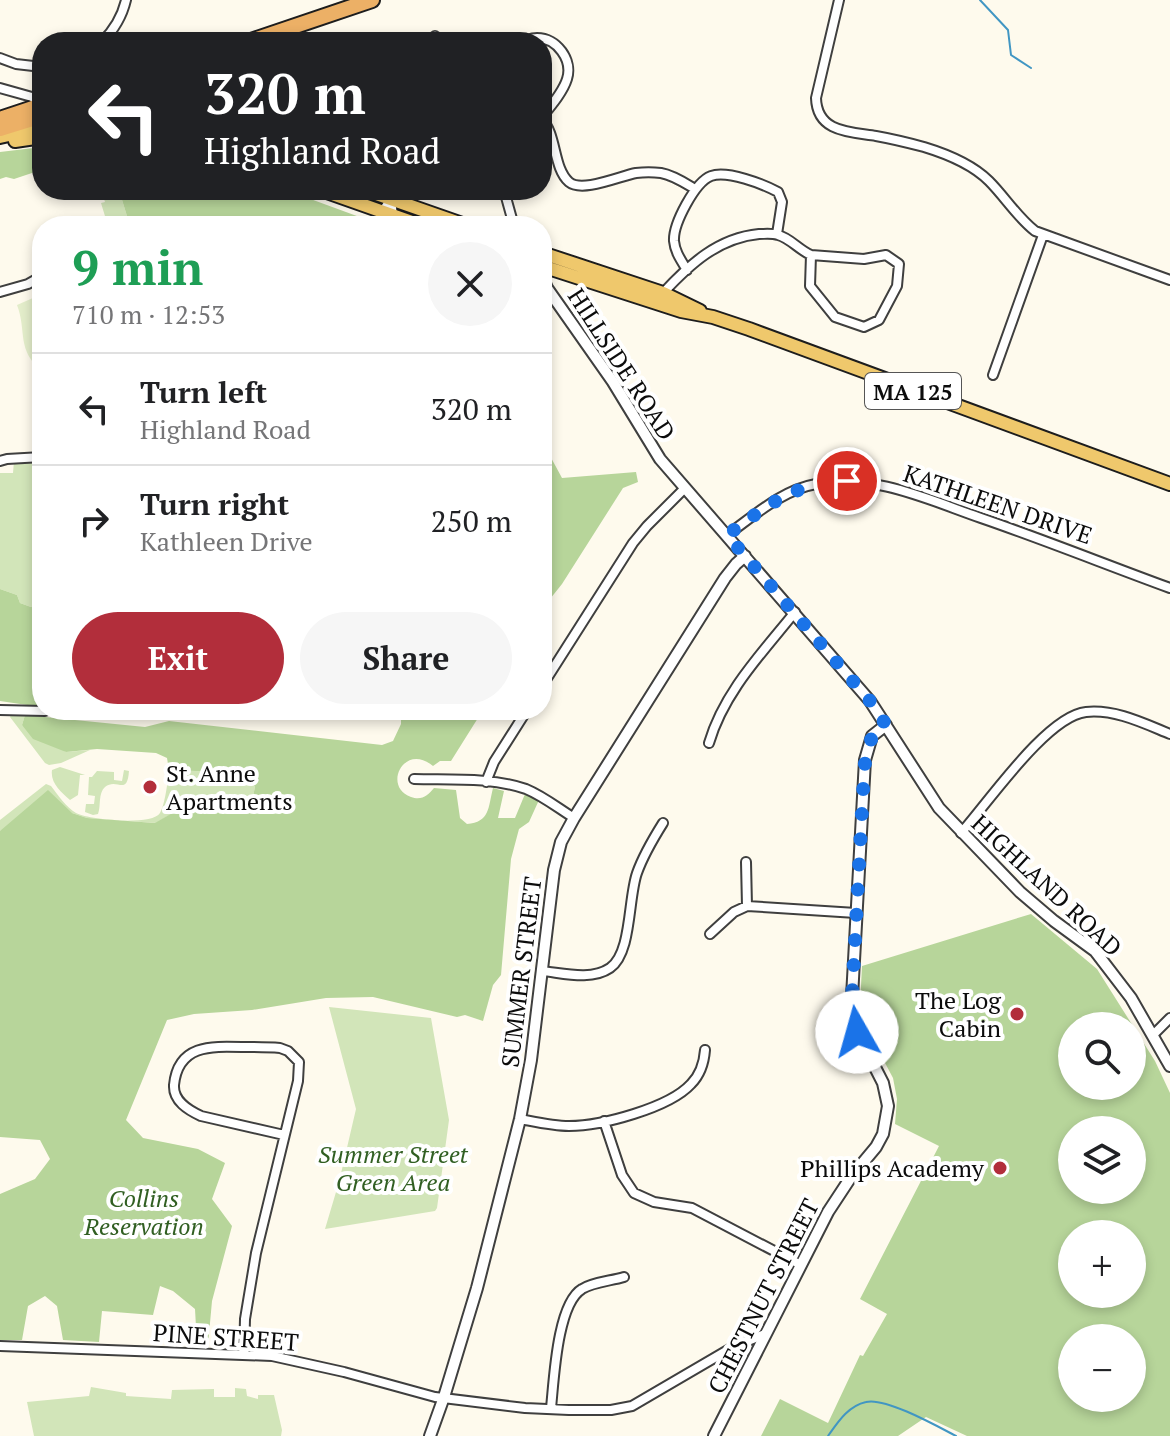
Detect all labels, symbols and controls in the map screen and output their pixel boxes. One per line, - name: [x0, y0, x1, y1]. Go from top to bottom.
- text: 320 m: [204, 56, 366, 130]
- icon: left: [72, 64, 176, 168]
- text: Highland Road: [204, 127, 441, 174]
- text: 9 min: [72, 235, 203, 299]
- button: close: [428, 242, 512, 326]
- street label: HILLSIDE ROAD: [561, 282, 683, 446]
- text: 710 m · 12:53: [72, 297, 225, 331]
- text: Turn left: [140, 372, 267, 412]
- road number: MA 125: [865, 373, 961, 409]
- icon: left: [72, 387, 116, 431]
- text: 320 m: [431, 389, 512, 429]
- text: Highland Road: [140, 412, 311, 446]
- pin: [813, 447, 881, 515]
- street label: KATHLEEN DRIVE: [899, 457, 1097, 551]
- icon: arrive: [825, 459, 869, 503]
- text: Turn right: [140, 484, 289, 524]
- icon: right: [72, 499, 116, 543]
- text: 250 m: [431, 501, 512, 541]
- text: Kathleen Drive: [140, 524, 313, 558]
- button: Exit: [72, 612, 284, 704]
- button: Share: [300, 612, 512, 704]
- place label: St. Anne Apartments: [166, 757, 293, 817]
- marker: St. Anne Apartments: [141, 778, 159, 796]
- street label: HIGHLAND ROAD: [965, 807, 1129, 963]
- street label: SUMMER STREET: [493, 875, 549, 1069]
- place label: The Log Cabin: [915, 984, 1001, 1044]
- position arrow: [815, 990, 899, 1074]
- marker: The Log Cabin: [1008, 1005, 1026, 1023]
- map controls: [1058, 1012, 1146, 1412]
- button: search: [1058, 1012, 1146, 1100]
- button: layers: [1058, 1116, 1146, 1204]
- park label: Summer Street Green Area: [318, 1138, 469, 1198]
- place label: Phillips Academy: [800, 1152, 985, 1184]
- marker: Phillips Academy: [991, 1159, 1009, 1177]
- park label: Collins Reservation: [83, 1182, 204, 1242]
- street label: CHESTNUT STREET: [700, 1193, 826, 1399]
- button: +: [1058, 1220, 1146, 1308]
- street label: PINE STREET: [152, 1316, 300, 1358]
- button: −: [1058, 1324, 1146, 1412]

